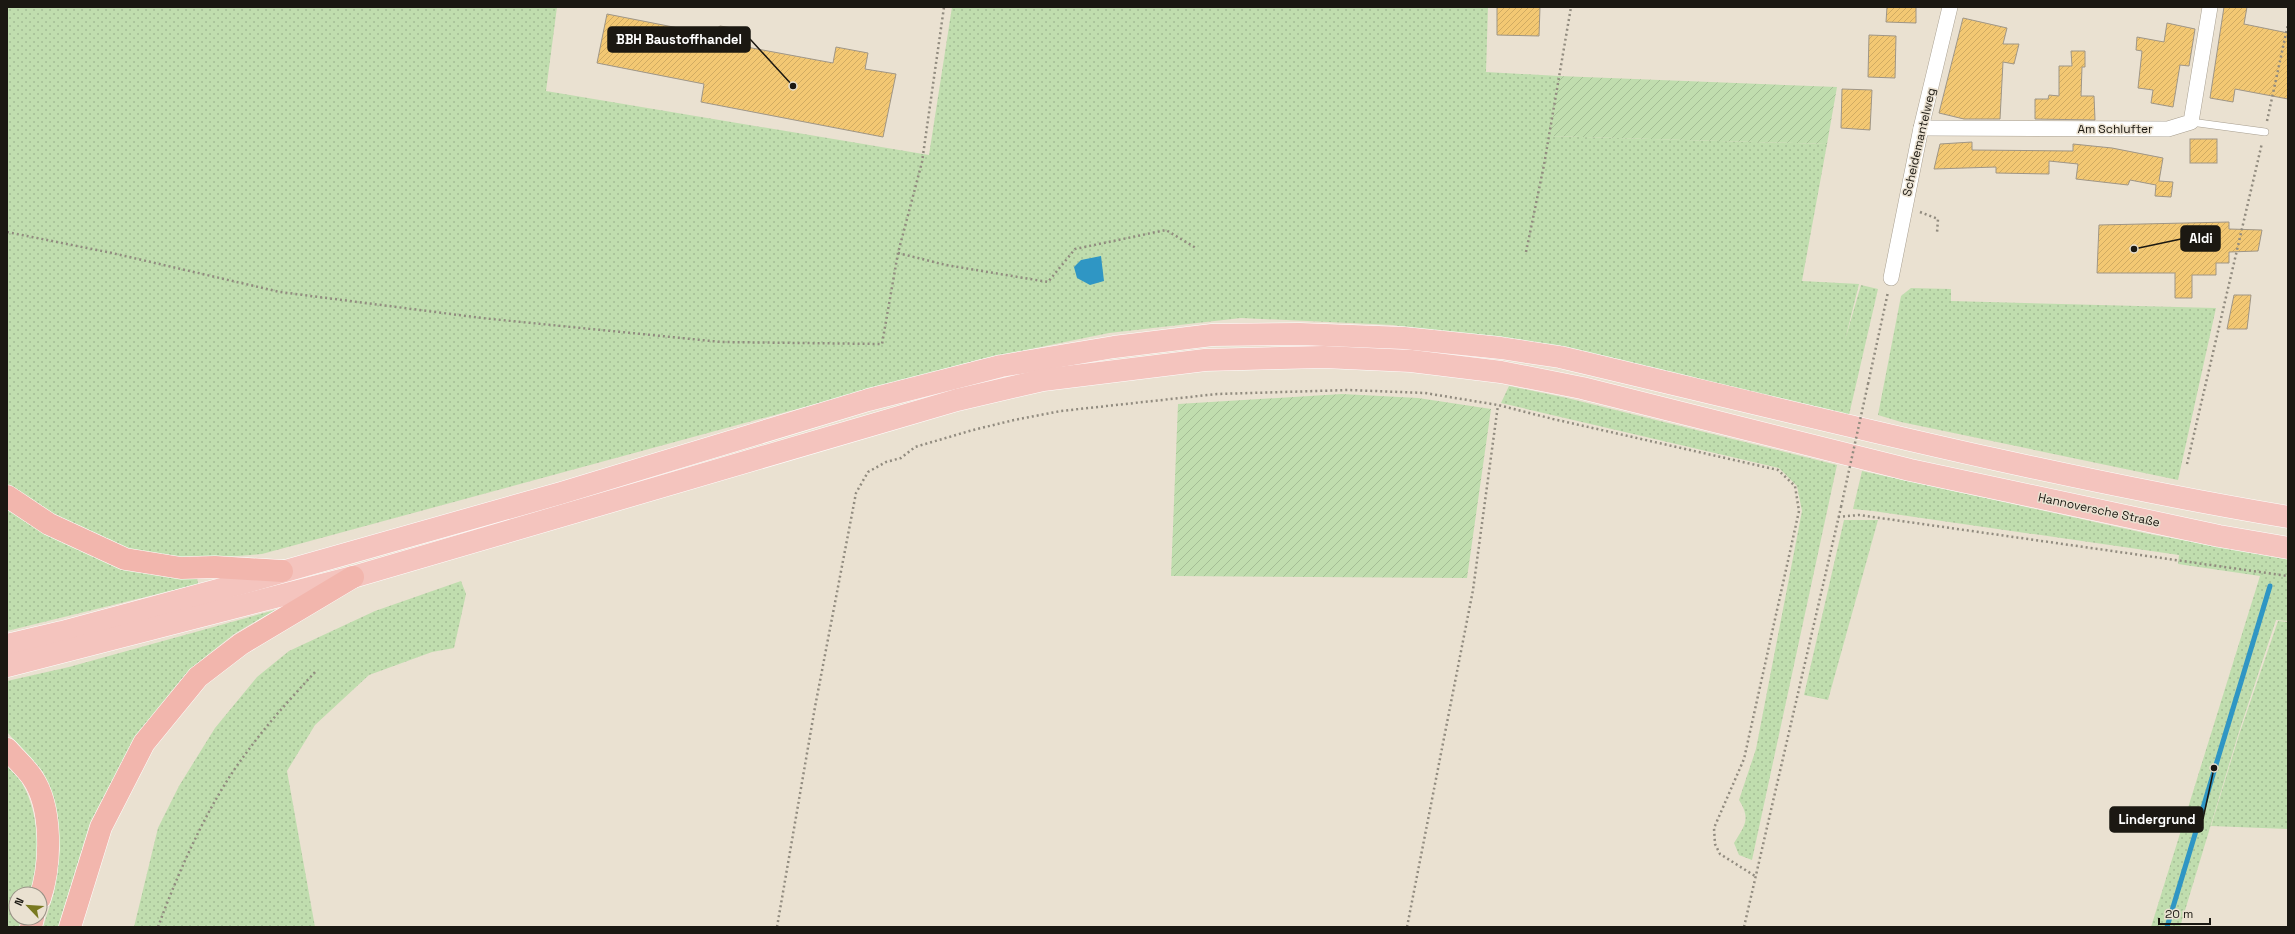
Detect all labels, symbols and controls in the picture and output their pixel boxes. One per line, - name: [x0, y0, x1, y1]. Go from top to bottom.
- callout: BBH Baustoffhandel: [608, 27, 750, 52]
- text: BBH Baustoffhandel: [616, 31, 742, 48]
- street label: Scheidemantelweg: [1899, 86, 1939, 198]
- street label: Am Schlufter: [2077, 121, 2153, 137]
- callout: Aldi: [2181, 226, 2220, 251]
- text: Aldi: [2189, 230, 2213, 247]
- street label: Hannoversche Straße: [2037, 489, 2161, 531]
- callout: Lindergrund: [2110, 807, 2203, 832]
- text: Lindergrund: [2119, 811, 2195, 828]
- north arrow: [8, 886, 48, 926]
- text: N: [11, 895, 27, 908]
- scale bar: [2159, 900, 2210, 926]
- text: 20 m: [2165, 906, 2193, 922]

